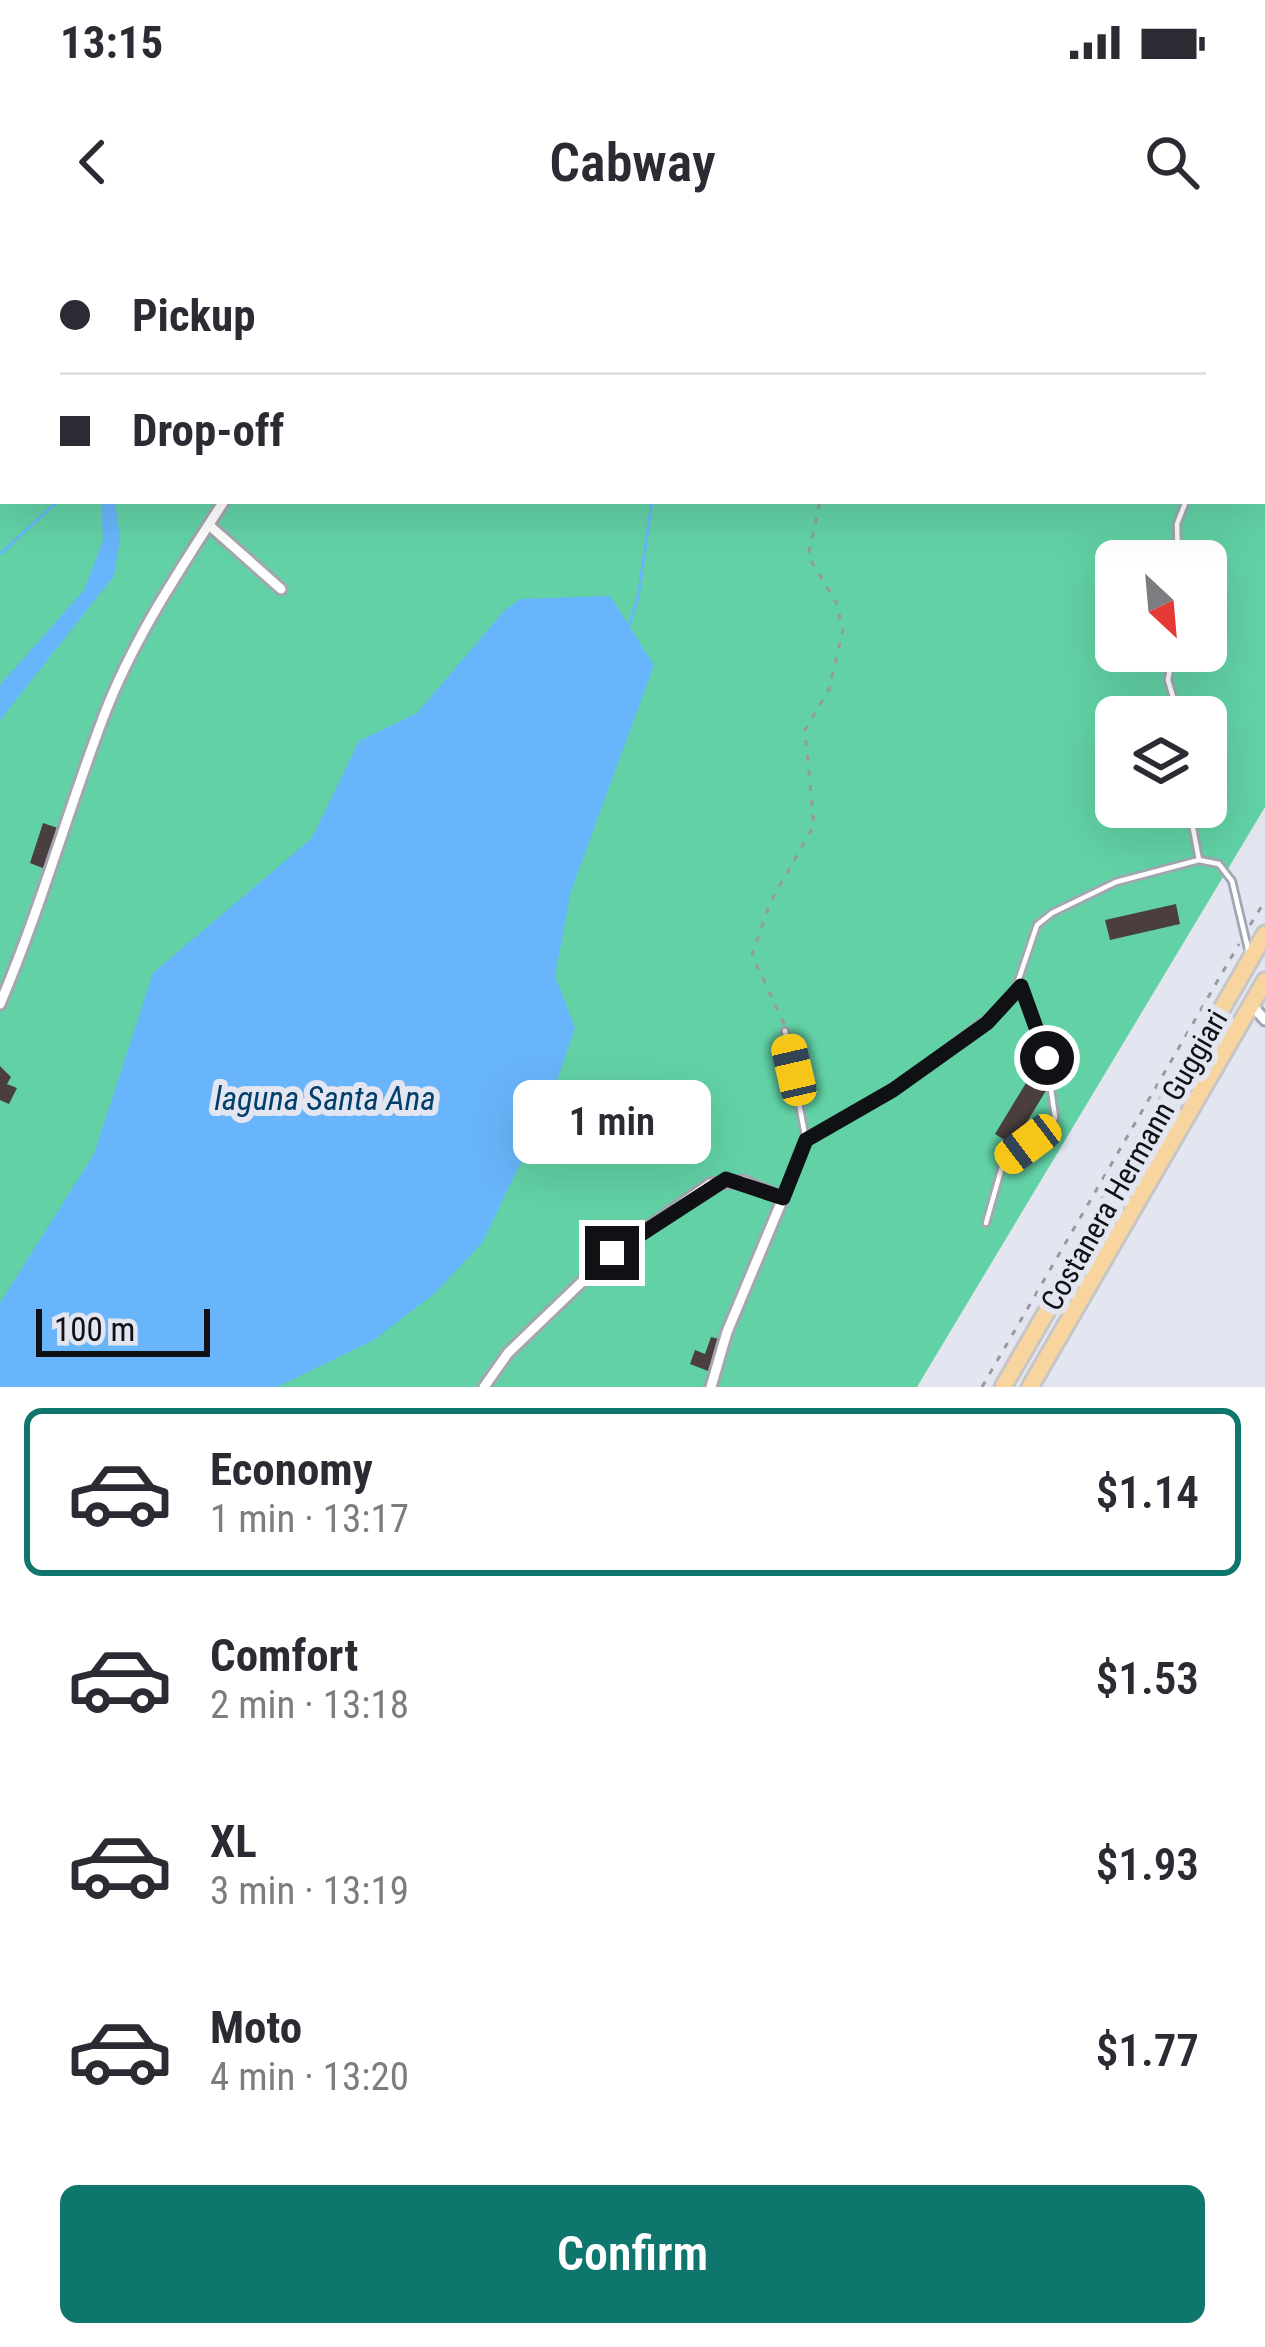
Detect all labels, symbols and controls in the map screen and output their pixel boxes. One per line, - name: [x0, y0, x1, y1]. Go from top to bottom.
- text: 13:15: [60, 16, 163, 69]
- icon: back: [60, 129, 126, 195]
- icon: search: [1139, 129, 1205, 195]
- text: Cabway: [549, 131, 716, 194]
- text: Pickup: [132, 289, 256, 342]
- text: Drop-off: [132, 404, 284, 457]
- north arrow: [1095, 540, 1227, 672]
- map controls: [1095, 540, 1227, 828]
- button: layers: [1095, 696, 1227, 828]
- street label: Costanera Hermann Guggiari: [1034, 1003, 1234, 1317]
- car: [768, 1031, 820, 1109]
- route start: [1020, 1031, 1074, 1085]
- water label: laguna Santa Ana: [214, 1079, 436, 1118]
- callout: 1 min: [513, 1079, 711, 1163]
- text: 1 min: [569, 1099, 655, 1145]
- car: [988, 1108, 1068, 1180]
- route end: [585, 1226, 639, 1280]
- scale bar: [36, 1303, 210, 1356]
- text: 100 m: [54, 1310, 135, 1349]
- icon: car: [66, 1438, 174, 1546]
- text: Economy: [210, 1443, 373, 1496]
- text: $1.14: [1096, 1466, 1199, 1519]
- text: 1 min · 13:17: [210, 1496, 409, 1542]
- icon: car: [66, 1624, 174, 1732]
- text: Comfort: [210, 1629, 358, 1682]
- text: $1.53: [1096, 1652, 1199, 1705]
- text: 2 min · 13:18: [210, 1682, 409, 1728]
- icon: car: [66, 1810, 174, 1918]
- text: XL: [210, 1815, 257, 1868]
- text: $1.93: [1096, 1838, 1199, 1891]
- text: 3 min · 13:19: [210, 1868, 409, 1914]
- icon: car: [66, 1996, 174, 2104]
- text: Moto: [210, 2001, 302, 2054]
- text: $1.77: [1096, 2024, 1199, 2077]
- text: 4 min · 13:20: [210, 2054, 409, 2100]
- button: Confirm: [60, 2185, 1205, 2323]

